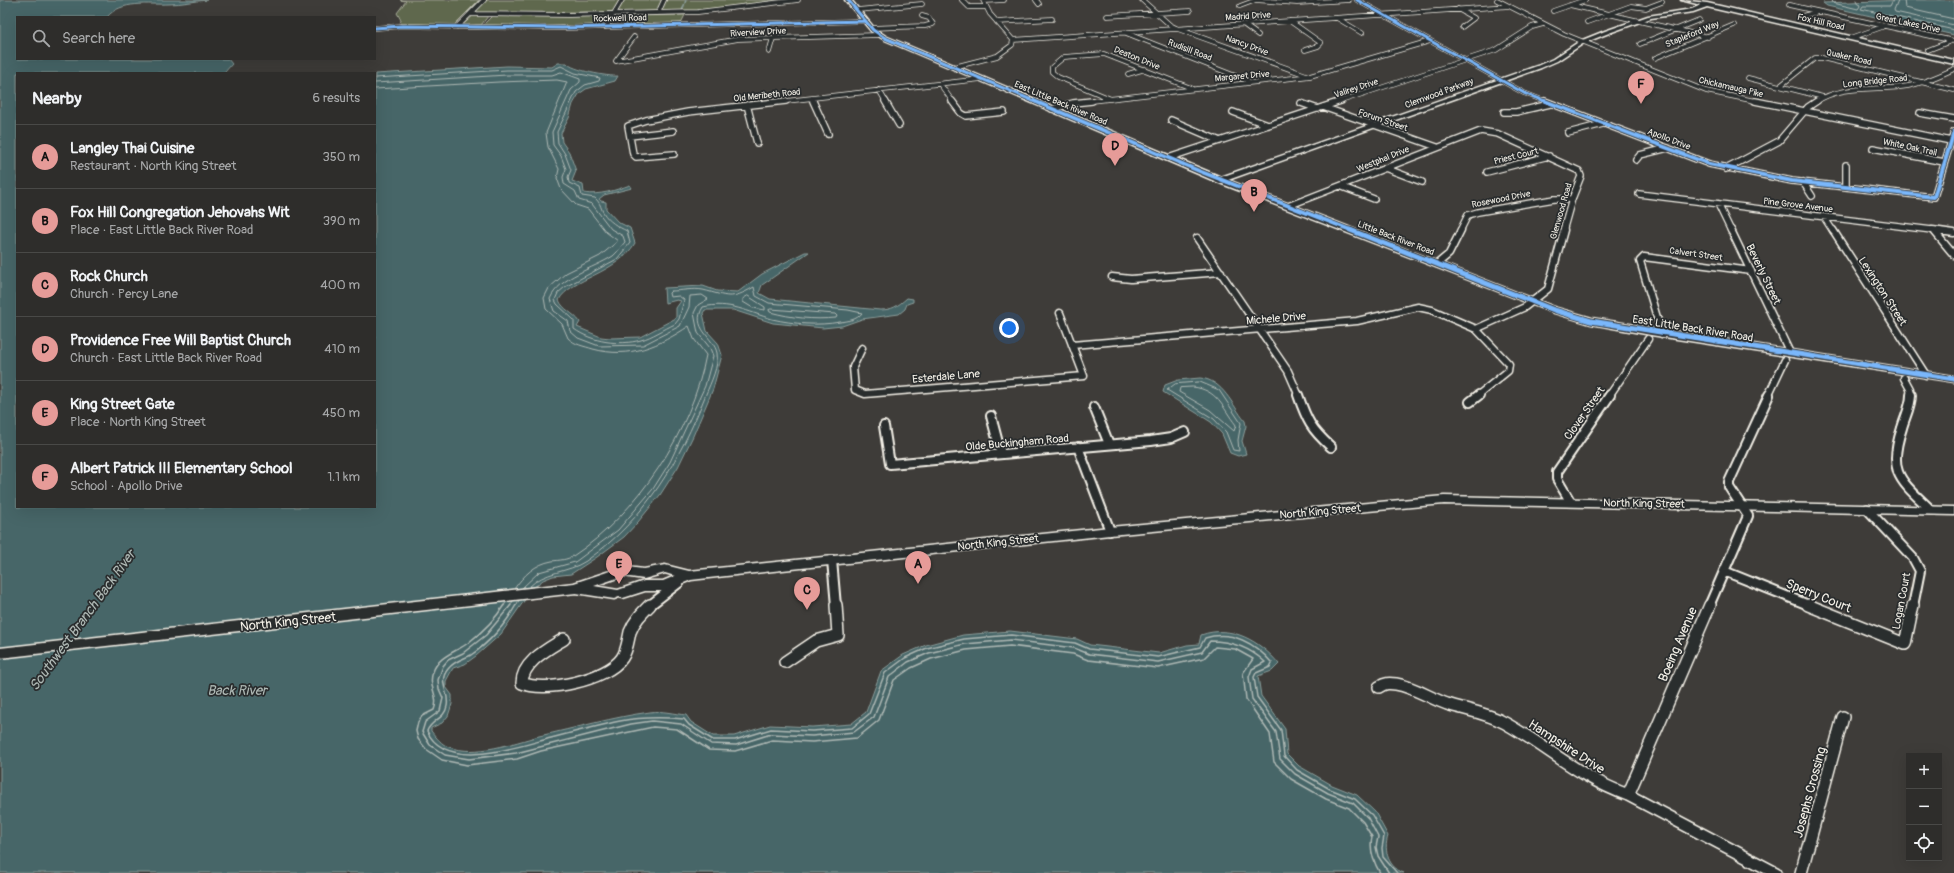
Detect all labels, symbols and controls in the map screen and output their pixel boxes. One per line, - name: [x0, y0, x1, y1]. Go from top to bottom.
- street label: Madrid Drive: [1225, 9, 1272, 24]
- street label: Great Lakes Drive: [1875, 11, 1942, 36]
- street label: Fox Hill Road: [1796, 12, 1846, 33]
- street label: Rockwell Road: [593, 13, 647, 24]
- search box: [16, 16, 376, 60]
- street label: Stapleford Way: [1664, 19, 1721, 50]
- street label: Riverview Drive: [730, 26, 787, 39]
- icon: search: [30, 27, 52, 49]
- text: Search here: [62, 29, 135, 48]
- street label: Nancy Drive: [1224, 33, 1270, 58]
- street label: Rudisill Road: [1166, 37, 1213, 64]
- street label: Deaton Drive: [1112, 44, 1162, 73]
- street label: Quaker Road: [1825, 47, 1873, 68]
- street label: Margaret Drive: [1214, 69, 1270, 84]
- pin: F: [1628, 71, 1654, 104]
- street label: Long Bridge Road: [1842, 73, 1908, 90]
- street label: Chickamauga Pike: [1698, 75, 1765, 100]
- street label: Valirey Drive: [1333, 76, 1380, 101]
- street label: Clemwood Parkway: [1403, 76, 1475, 111]
- street label: East Little Back River Road: [1013, 79, 1109, 128]
- street label: Old Meribeth Road: [733, 87, 801, 104]
- text: Nearby: [32, 88, 81, 109]
- text: 6 results: [313, 90, 360, 106]
- street label: Forum Street: [1357, 107, 1409, 134]
- street label: Apollo Drive: [1646, 126, 1692, 153]
- pin: D: [1102, 133, 1128, 166]
- street label: White Oak Trail: [1882, 136, 1938, 159]
- text: Langley Thai Cuisine: [70, 139, 195, 158]
- street label: Westphal Drive: [1355, 144, 1412, 175]
- street label: Priest Court: [1493, 146, 1540, 167]
- text: A: [41, 149, 49, 165]
- text: 350 m: [322, 149, 360, 165]
- text: Restaurant · North King Street: [70, 158, 236, 174]
- pin: B: [1241, 179, 1267, 212]
- street label: Glenwood Road: [1548, 182, 1575, 241]
- street label: Rosewood Drive: [1471, 188, 1532, 211]
- street label: Pine Grove Avenue: [1763, 196, 1834, 215]
- text: Fox Hill Congregation Jehovahs Wit: [70, 203, 290, 222]
- text: B: [41, 213, 49, 229]
- text: 390 m: [323, 213, 360, 229]
- street label: Little Back River Road: [1356, 219, 1436, 258]
- text: Place · East Little Back River Road: [70, 222, 253, 238]
- street label: Beverly Street: [1743, 242, 1784, 307]
- street label: Calvert Street: [1669, 245, 1724, 264]
- street label: Lexington Street: [1856, 254, 1910, 329]
- text: Rock Church: [70, 267, 148, 286]
- text: C: [41, 277, 49, 293]
- text: 400 m: [320, 277, 360, 293]
- text: Church · Percy Lane: [70, 286, 178, 302]
- street label: Michele Drive: [1246, 309, 1307, 328]
- street label: East Little Back River Road: [1632, 313, 1754, 344]
- your location: [999, 318, 1019, 338]
- text: Providence Free Will Baptist Church: [70, 331, 291, 350]
- text: D: [41, 341, 49, 357]
- text: 410 m: [324, 341, 360, 357]
- text: Church · East Little Back River Road: [70, 350, 262, 366]
- street label: Esterdale Lane: [912, 367, 981, 386]
- street label: Clover Street: [1561, 384, 1608, 442]
- text: King Street Gate: [70, 395, 175, 414]
- text: E: [42, 405, 48, 421]
- text: 450 m: [322, 405, 360, 421]
- text: Place · North King Street: [70, 414, 206, 430]
- street label: Olde Buckingham Road: [965, 432, 1069, 453]
- text: Albert Patrick III Elementary School: [70, 459, 293, 478]
- text: F: [41, 469, 49, 485]
- text: 1.1 km: [327, 469, 360, 485]
- text: School · Apollo Drive: [70, 478, 182, 494]
- street label: North King Street: [1603, 496, 1686, 511]
- street label: North King Street: [1279, 501, 1362, 522]
- street label: North King Street: [957, 532, 1040, 553]
- water label: Southwest Branch Back River: [26, 545, 140, 694]
- pin: E: [606, 551, 632, 584]
- pin: A: [905, 551, 931, 584]
- street label: Logan Court: [1890, 571, 1913, 631]
- street label: Sperry Court: [1784, 576, 1854, 617]
- pin: C: [794, 577, 820, 610]
- street label: Boeing Avenue: [1655, 604, 1701, 684]
- street label: North King Street: [239, 609, 338, 635]
- water label: Back River: [207, 682, 269, 699]
- street label: Hampshire Drive: [1525, 716, 1608, 778]
- street label: Josephs Crossing: [1790, 745, 1830, 839]
- map controls: [1906, 753, 1942, 861]
- button: +: [1906, 753, 1942, 789]
- button: −: [1906, 789, 1942, 825]
- button: locate: [1906, 825, 1942, 861]

